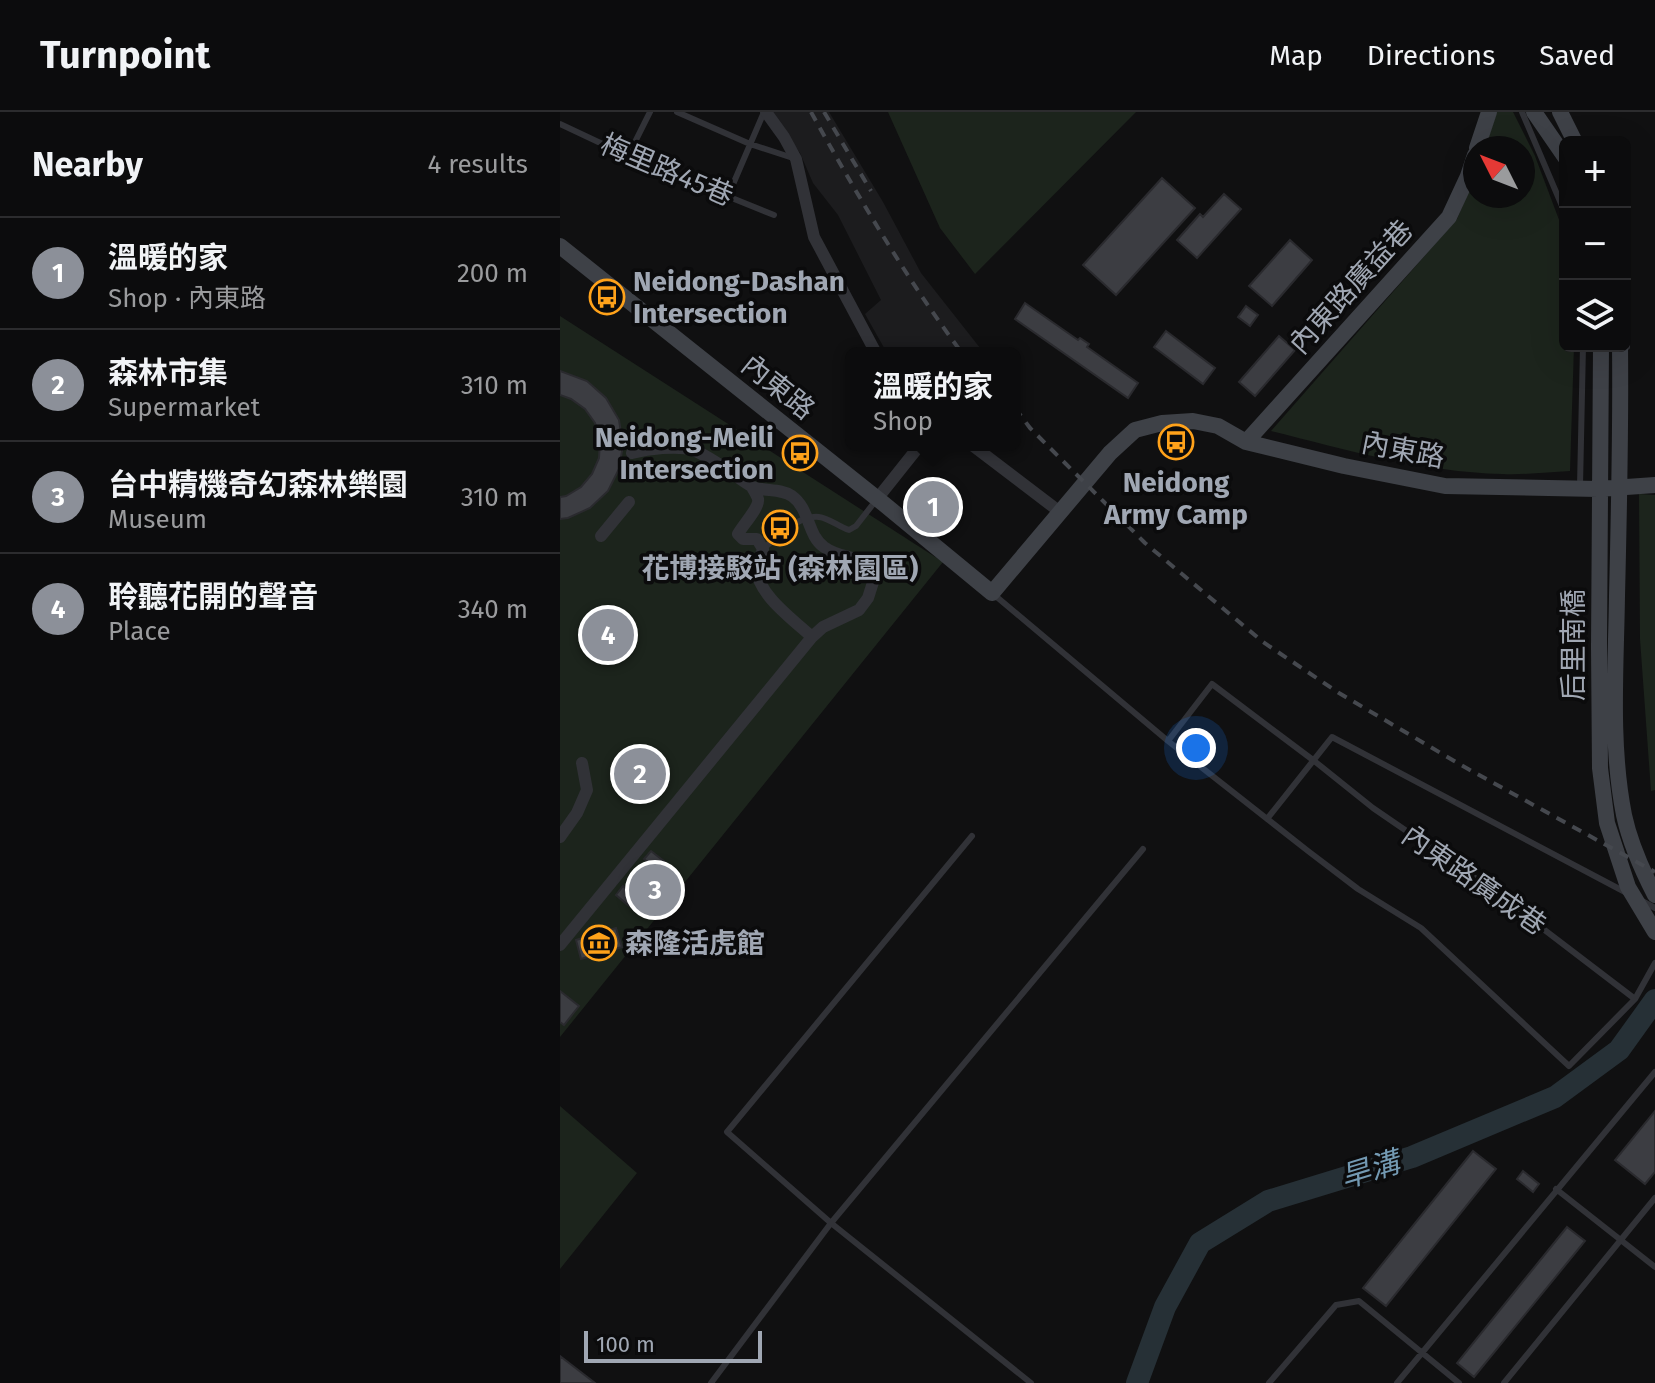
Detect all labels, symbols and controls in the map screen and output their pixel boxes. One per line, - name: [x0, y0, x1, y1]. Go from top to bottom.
- text: Turnpoint: [40, 32, 210, 78]
- text: Map: [1269, 39, 1323, 72]
- text: Directions: [1367, 39, 1495, 72]
- text: Saved: [1539, 39, 1615, 72]
- street label: 梅里路45巷: [596, 127, 738, 213]
- north arrow: [1463, 136, 1535, 208]
- map controls: [1559, 136, 1631, 352]
- button: +: [1559, 136, 1631, 208]
- text: Nearby: [32, 144, 143, 185]
- text: 4 results: [427, 149, 528, 180]
- button: −: [1559, 208, 1631, 280]
- street label: 內東路廣益巷: [1283, 214, 1419, 360]
- text: 溫暖的家: [108, 240, 228, 276]
- text: 1: [52, 258, 64, 289]
- text: 200 m: [457, 258, 528, 289]
- place label: Neidong-Dashan Intersection: [633, 265, 845, 330]
- bus stop icon: Neidong-Dashan Intersection: [588, 278, 626, 316]
- button: layers: [1559, 280, 1631, 352]
- text: Shop · 內東路: [108, 283, 266, 314]
- popup: [845, 347, 1021, 451]
- street label: 內東路: [735, 348, 821, 426]
- text: 森林市集: [108, 355, 228, 391]
- text: 溫暖的家: [873, 369, 993, 405]
- text: 2: [51, 370, 65, 401]
- text: 310 m: [461, 370, 528, 401]
- text: Supermarket: [108, 392, 260, 423]
- text: Shop: [873, 406, 933, 437]
- place label: Neidong-Meili Intersection: [595, 421, 774, 486]
- bus stop icon: Neidong Army Camp: [1157, 423, 1195, 461]
- street label: 內東路: [1359, 426, 1447, 474]
- bus stop icon: Neidong-Meili Intersection: [781, 434, 819, 472]
- place label: Neidong Army Camp: [1103, 466, 1248, 531]
- text: 台中精機奇幻森林樂園: [108, 467, 408, 503]
- pin: 1: [907, 477, 959, 537]
- text: 3: [51, 482, 65, 513]
- text: 310 m: [461, 482, 528, 513]
- text: Museum: [108, 504, 207, 535]
- bus stop icon: 花博接駁站 (森林園區): [761, 509, 799, 547]
- place label: 花博接駁站 (森林園區): [642, 552, 918, 585]
- text: 聆聽花開的聲音: [108, 579, 318, 615]
- street label: 后里南橋: [1557, 589, 1590, 701]
- text: 4: [51, 594, 65, 625]
- text: 340 m: [458, 594, 528, 625]
- pin: 4: [582, 605, 634, 665]
- text: Place: [108, 616, 171, 647]
- your location: [1176, 728, 1216, 768]
- pin: 2: [614, 744, 666, 804]
- street label: 內東路廣成巷: [1396, 818, 1552, 942]
- pin: 3: [629, 860, 681, 920]
- museum icon: 森隆活虎館: [580, 924, 618, 962]
- place label: 森隆活虎館: [625, 927, 765, 960]
- water label: 旱溝: [1336, 1143, 1408, 1196]
- scale bar: [584, 1327, 762, 1363]
- text: 100 m: [596, 1331, 655, 1358]

